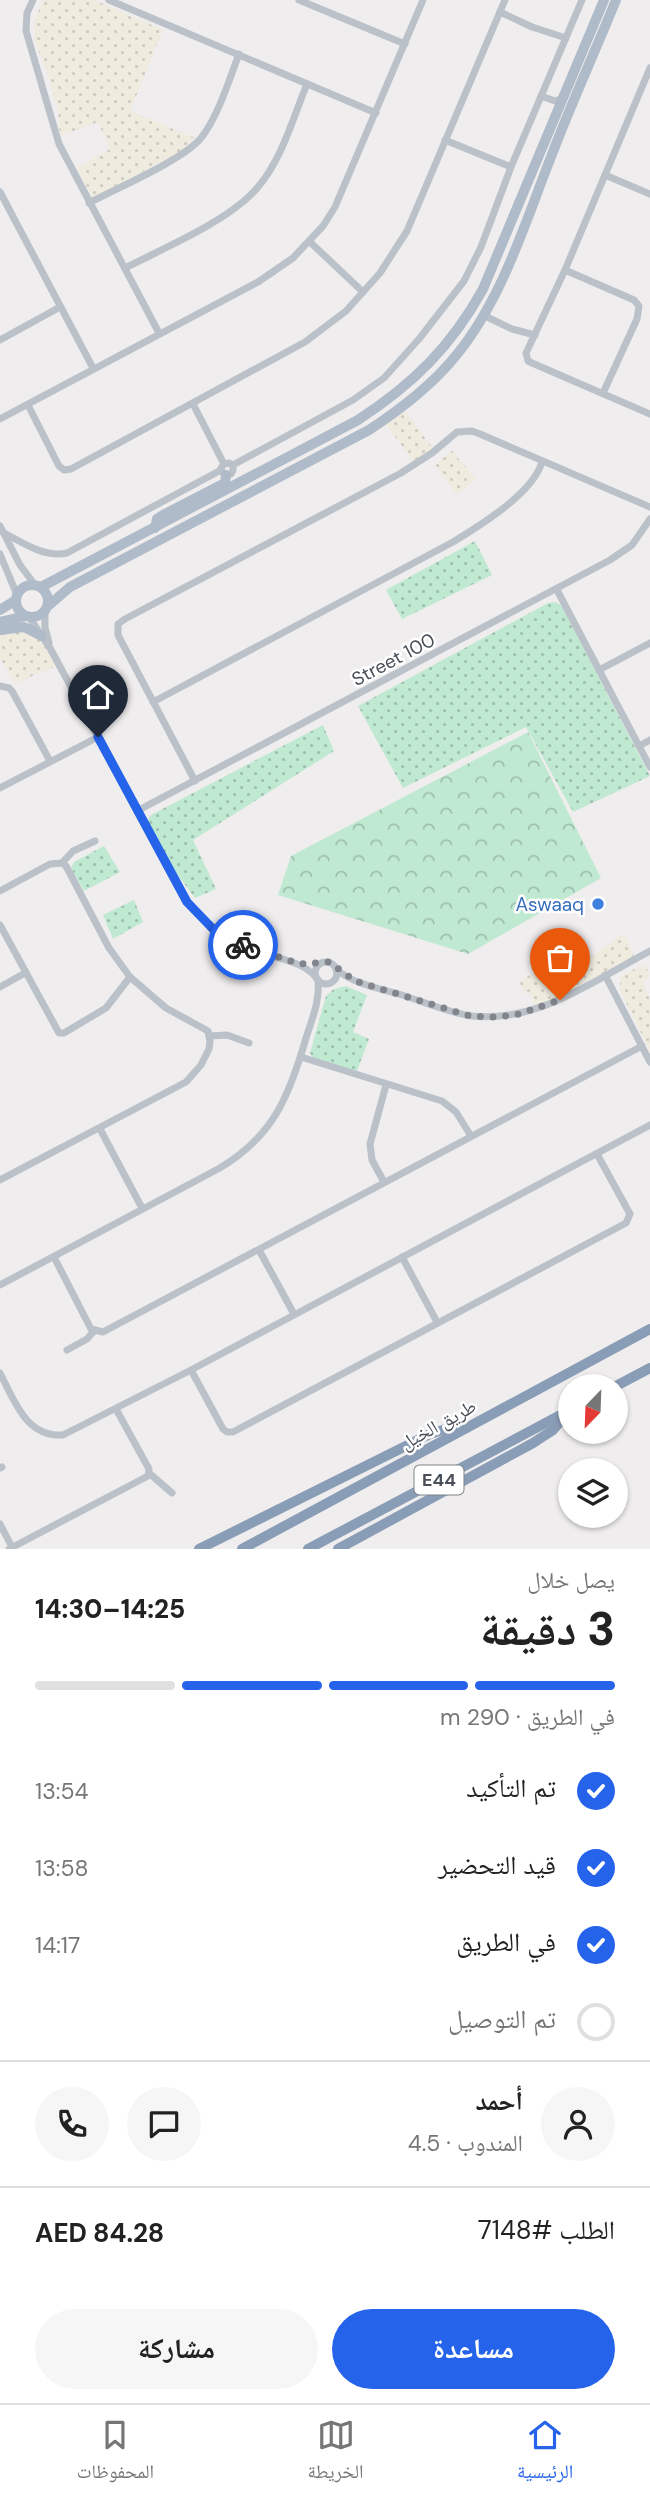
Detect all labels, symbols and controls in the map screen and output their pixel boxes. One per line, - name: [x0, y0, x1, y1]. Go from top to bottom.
- street label: Street 100: [347, 627, 439, 692]
- pin: [68, 665, 128, 737]
- icon: home: [79, 676, 117, 714]
- place label: Aswaaq: [515, 892, 584, 917]
- marker: Aswaaq: [590, 896, 606, 912]
- courier: [208, 910, 278, 980]
- icon: bike: [224, 926, 262, 964]
- pin: [530, 928, 590, 1000]
- icon: bag: [541, 939, 579, 977]
- north arrow: [558, 1374, 628, 1444]
- map controls: [558, 1374, 628, 1528]
- street label: طريق الخيل: [396, 1393, 481, 1456]
- button: layers: [558, 1458, 628, 1528]
- road number: E44: [414, 1465, 464, 1494]
- text: يصل خلال: [527, 1565, 615, 1595]
- text: 14:25–14:30: [35, 1592, 185, 1626]
- text: 3 دقيقة: [480, 1599, 615, 1659]
- text: في الطريق · 290 m: [440, 1702, 615, 1732]
- text: تم التأكيد: [466, 1771, 556, 1805]
- icon: check: [577, 1772, 615, 1810]
- text: 13:54: [35, 1776, 88, 1806]
- text: قيد التحضير: [438, 1848, 556, 1882]
- icon: check: [577, 1849, 615, 1887]
- text: 13:58: [35, 1853, 88, 1883]
- text: في الطريق: [456, 1925, 556, 1959]
- icon: check: [577, 1926, 615, 1964]
- text: 14:17: [35, 1930, 80, 1960]
- text: تم التوصيل: [448, 2002, 556, 2036]
- text: أحمد: [475, 2084, 523, 2118]
- button: phone: [35, 2087, 109, 2161]
- button: chat: [127, 2087, 201, 2161]
- button: person: [541, 2087, 615, 2161]
- text: المندوب · 4.5: [408, 2128, 523, 2158]
- text: الطلب #7148: [478, 2213, 615, 2247]
- text: AED 84.28: [35, 2216, 164, 2250]
- button: مشاركة: [35, 2309, 318, 2389]
- button: مساعدة: [332, 2309, 615, 2389]
- tab: المحفوظات: [77, 2416, 154, 2490]
- tab: الخريطة: [308, 2416, 363, 2490]
- tab: الرئيسية: [517, 2416, 573, 2490]

